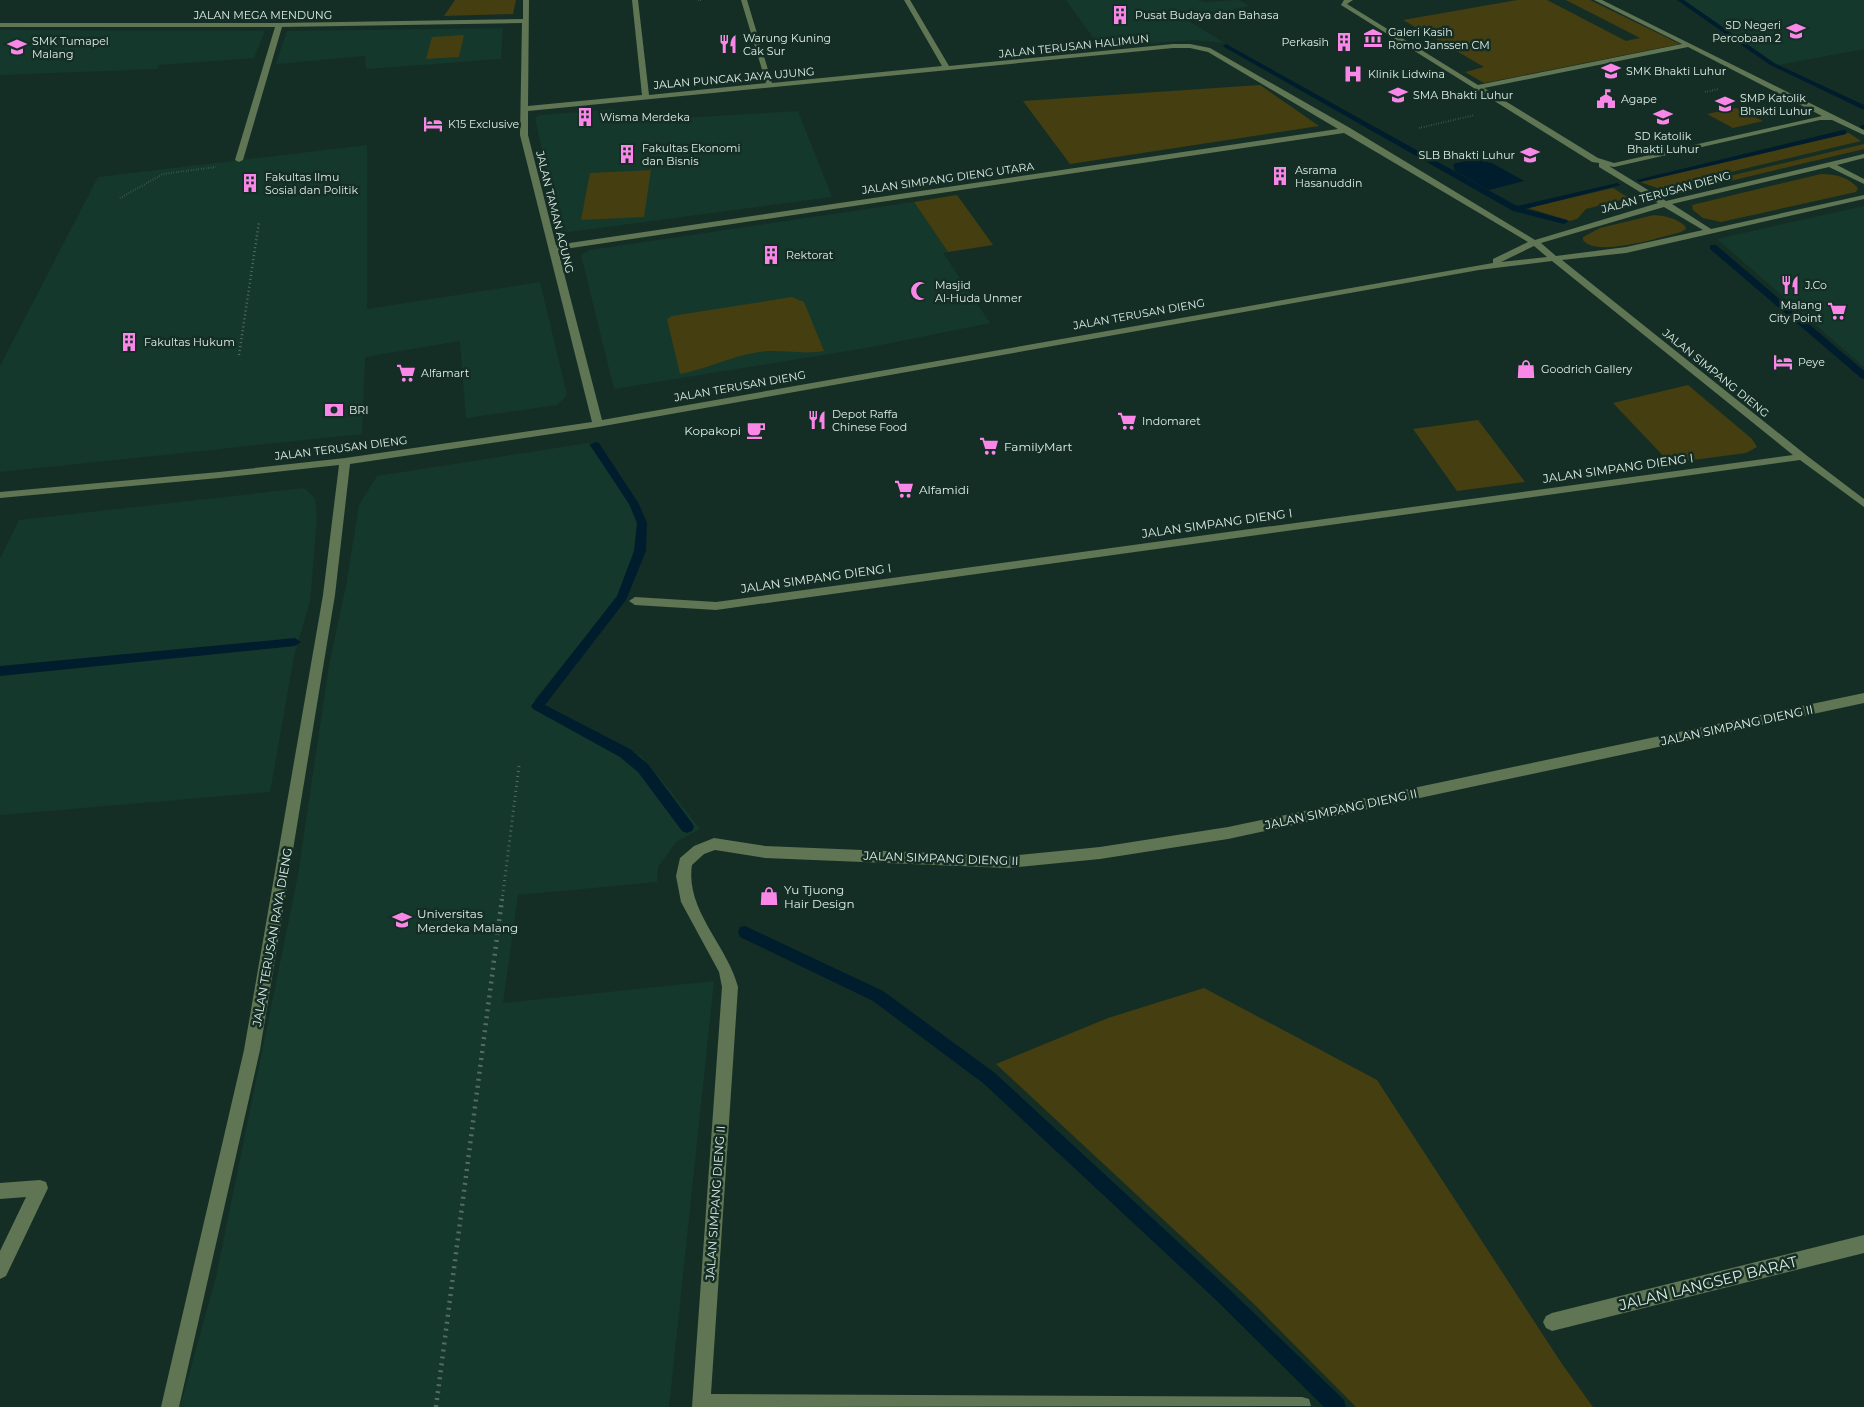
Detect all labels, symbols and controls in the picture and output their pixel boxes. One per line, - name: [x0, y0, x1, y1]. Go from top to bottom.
- building icon: Pusat Budaya dan Bahasa: [1109, 4, 1131, 26]
- street label: JALAN MEGA MENDUNG: [193, 8, 332, 22]
- place label: Pusat Budaya dan Bahasa: [1135, 8, 1279, 22]
- place label: SD Negeri Percobaan 2: [1712, 18, 1781, 45]
- school or university icon: SD Negeri Percobaan 2: [1785, 20, 1807, 42]
- place label: Galeri Kasih Romo Janssen CM: [1388, 25, 1490, 52]
- museum icon: Galeri Kasih Romo Janssen CM: [1362, 27, 1384, 49]
- place label: Warung Kuning Cak Sur: [743, 31, 831, 58]
- street label: JALAN TERUSAN HALIMUN: [997, 31, 1150, 61]
- building icon: Perkasih: [1333, 31, 1355, 53]
- restaurant icon: Warung Kuning Cak Sur: [717, 33, 739, 55]
- place label: SMK Tumapel Malang: [32, 34, 109, 61]
- place label: Perkasih: [1282, 35, 1329, 49]
- school or university icon: SMK Tumapel Malang: [6, 36, 28, 58]
- school or university icon: SMK Bhakti Luhur: [1600, 60, 1622, 82]
- hospital icon: Klinik Lidwina: [1342, 63, 1364, 85]
- street label: JALAN PUNCAK JAYA UJUNG: [652, 64, 815, 92]
- place label: SMK Bhakti Luhur: [1626, 64, 1726, 78]
- place label: Klinik Lidwina: [1368, 67, 1445, 81]
- school or university icon: SMA Bhakti Luhur: [1387, 84, 1409, 106]
- place label: SMA Bhakti Luhur: [1413, 88, 1513, 102]
- public building icon: Agape: [1595, 88, 1617, 110]
- place label: SMP Katolik Bhakti Luhur: [1740, 91, 1812, 118]
- place label: Agape: [1621, 92, 1657, 106]
- school or university icon: SMP Katolik Bhakti Luhur: [1714, 93, 1736, 115]
- building icon: Wisma Merdeka: [574, 106, 596, 128]
- school or university icon: SD Katolik Bhakti Luhur: [1652, 106, 1674, 128]
- place label: Wisma Merdeka: [600, 110, 690, 124]
- hotel icon: K15 Exclusive: [422, 113, 444, 135]
- place label: K15 Exclusive: [448, 117, 520, 131]
- place label: SD Katolik Bhakti Luhur: [1627, 129, 1699, 156]
- place label: Fakultas Ekonomi dan Bisnis: [642, 141, 741, 168]
- building icon: Fakultas Ekonomi dan Bisnis: [616, 143, 638, 165]
- school or university icon: SLB Bhakti Luhur: [1519, 144, 1541, 166]
- street label: JALAN TAMAN AGUNG: [533, 148, 577, 275]
- place label: SLB Bhakti Luhur: [1418, 148, 1515, 162]
- street label: JALAN SIMPANG DIENG UTARA: [860, 159, 1035, 197]
- place label: Asrama Hasanuddin: [1295, 163, 1362, 190]
- building icon: Asrama Hasanuddin: [1269, 165, 1291, 187]
- street label: JALAN TERUSAN DIENG: [1599, 168, 1732, 216]
- place label: Fakultas Ilmu Sosial dan Politik: [265, 170, 358, 197]
- building icon: Fakultas Ilmu Sosial dan Politik: [239, 172, 261, 194]
- building icon: Rektorat: [760, 244, 782, 266]
- place label: Rektorat: [786, 248, 834, 262]
- restaurant icon: J.Co: [1779, 274, 1801, 296]
- place label: Masjid Al-Huda Unmer: [935, 278, 1022, 305]
- place label: J.Co: [1804, 278, 1827, 292]
- mosque icon: Masjid Al-Huda Unmer: [909, 280, 931, 302]
- street label: JALAN TERUSAN DIENG: [1071, 296, 1206, 333]
- place label: Malang City Point: [1769, 298, 1823, 325]
- supermarket icon: Malang City Point: [1826, 300, 1848, 322]
- street label: JALAN SIMPANG DIENG: [1659, 325, 1772, 420]
- building icon: Fakultas Hukum: [118, 331, 140, 353]
- place label: Fakultas Hukum: [144, 335, 235, 349]
- hotel icon: Peye: [1772, 351, 1794, 373]
- place label: Peye: [1798, 355, 1825, 369]
- shop icon: Goodrich Gallery: [1515, 358, 1537, 380]
- supermarket icon: Alfamart: [395, 362, 417, 384]
- place label: Goodrich Gallery: [1541, 362, 1632, 376]
- place label: Alfamart: [421, 366, 470, 380]
- street label: JALAN TERUSAN DIENG: [672, 368, 807, 405]
- bank icon: BRI: [323, 399, 345, 421]
- place label: BRI: [349, 403, 369, 417]
- place label: Depot Raffa Chinese Food: [832, 407, 907, 434]
- restaurant icon: Depot Raffa Chinese Food: [806, 409, 828, 431]
- supermarket icon: Indomaret: [1116, 410, 1138, 432]
- place label: Indomaret: [1142, 414, 1201, 428]
- cafe icon: Kopakopi: [745, 419, 767, 441]
- place label: Kopakopi: [684, 423, 741, 438]
- street label: JALAN TERUSAN DIENG: [273, 433, 408, 463]
- supermarket icon: FamilyMart: [978, 435, 1000, 457]
- place label: FamilyMart: [1004, 439, 1073, 454]
- street label: JALAN SIMPANG DIENG I: [1541, 450, 1694, 486]
- supermarket icon: Alfamidi: [893, 478, 915, 500]
- place label: Alfamidi: [919, 482, 969, 497]
- street label: JALAN SIMPANG DIENG I: [1140, 505, 1293, 541]
- street label: JALAN SIMPANG DIENG I: [739, 560, 892, 596]
- street label: JALAN SIMPANG DIENG II: [1658, 702, 1815, 749]
- street label: JALAN SIMPANG DIENG II: [1262, 786, 1419, 833]
- street label: JALAN TERUSAN RAYA DIENG: [249, 847, 295, 1028]
- street label: JALAN SIMPANG DIENG II: [862, 848, 1019, 868]
- place label: Yu Tjuong Hair Design: [784, 882, 855, 911]
- shop icon: Yu Tjuong Hair Design: [758, 885, 780, 907]
- place label: Universitas Merdeka Malang: [417, 906, 518, 935]
- school or university icon: Universitas Merdeka Malang: [391, 909, 413, 931]
- street label: JALAN SIMPANG DIENG II: [702, 1125, 728, 1282]
- street label: JALAN LANGSEP BARAT: [1616, 1252, 1799, 1315]

